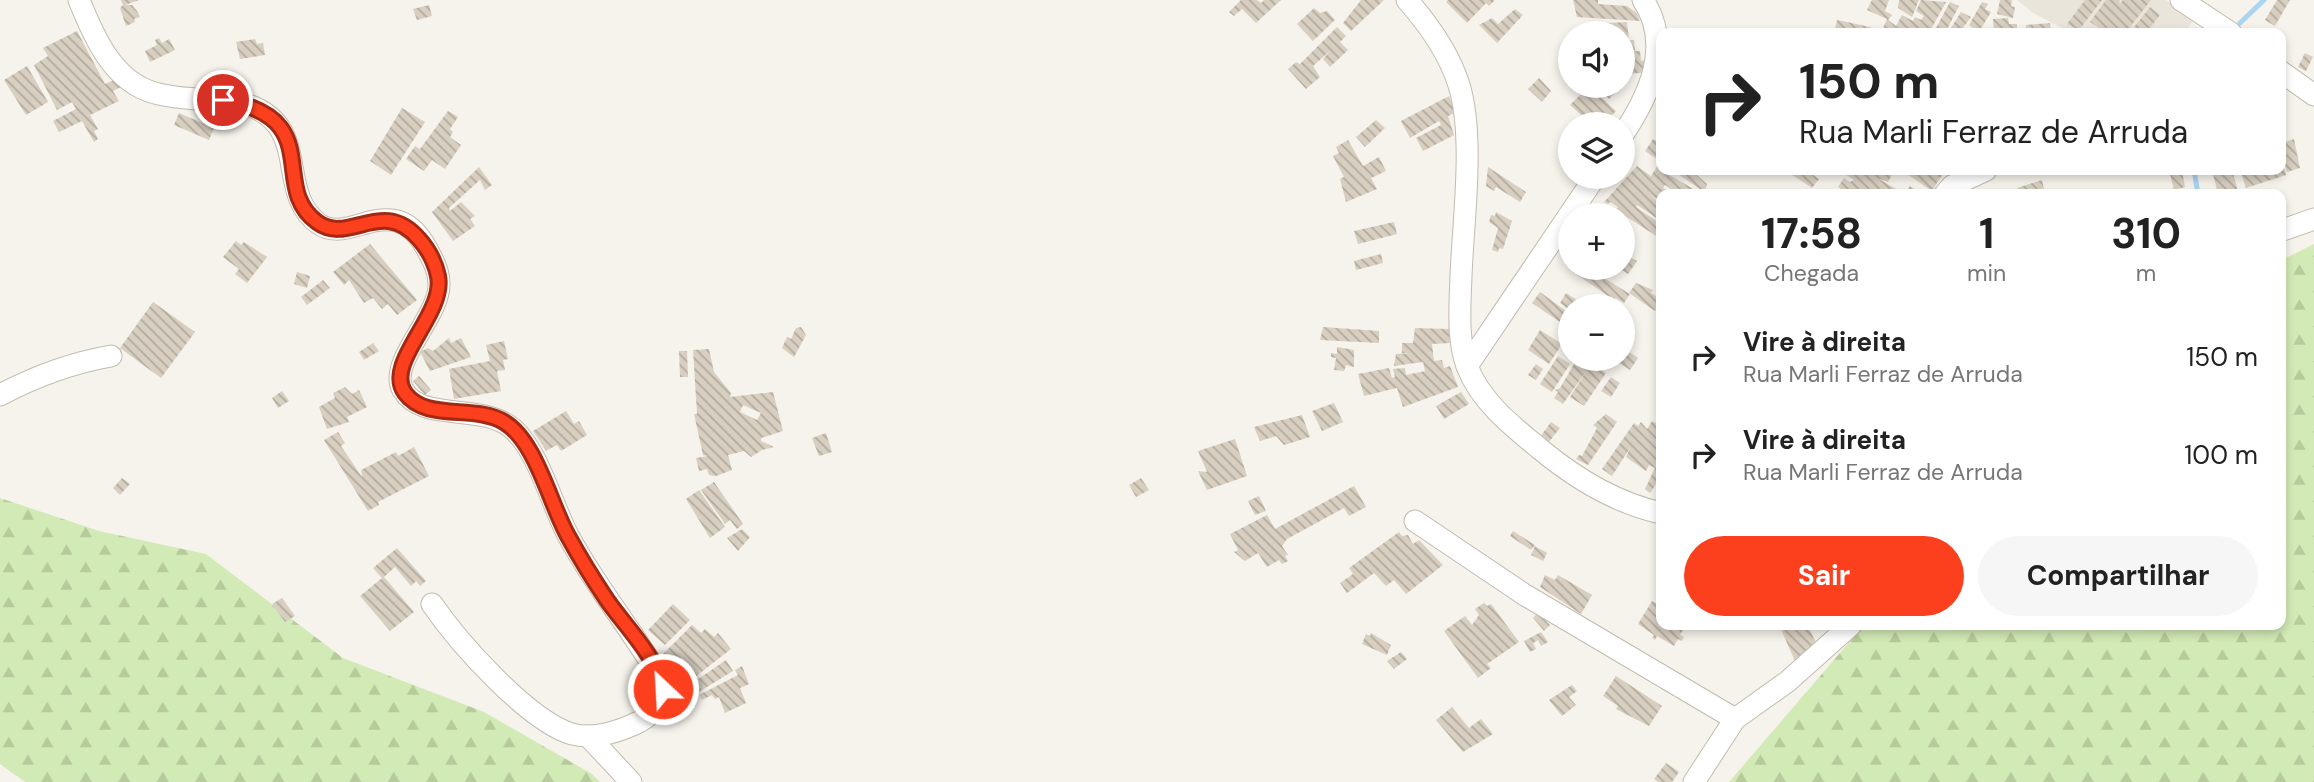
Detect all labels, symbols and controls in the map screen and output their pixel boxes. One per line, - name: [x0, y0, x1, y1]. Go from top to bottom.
- map controls: [1558, 21, 1635, 371]
- button: sound: [1558, 21, 1635, 98]
- text: 150 m: [1799, 49, 1939, 113]
- icon: right: [1684, 56, 1775, 147]
- pin: [193, 70, 253, 130]
- icon: arrive: [204, 81, 242, 119]
- text: Rua Marli Ferraz de Arruda: [1799, 111, 2188, 153]
- button: layers: [1558, 112, 1635, 189]
- button: +: [1558, 203, 1635, 280]
- text: 17:58: [1761, 206, 1862, 261]
- text: 1: [1979, 206, 1994, 261]
- text: 310: [2111, 206, 2181, 261]
- text: Chegada: [1764, 258, 1859, 288]
- text: min: [1967, 258, 2006, 288]
- text: m: [2136, 258, 2156, 288]
- button: −: [1558, 294, 1635, 371]
- text: Vire à direita: [1743, 325, 1906, 359]
- icon: right: [1684, 338, 1722, 376]
- text: 150 m: [2186, 340, 2258, 374]
- text: Rua Marli Ferraz de Arruda: [1743, 359, 2023, 389]
- text: Vire à direita: [1743, 423, 1906, 457]
- icon: right: [1684, 436, 1722, 474]
- text: 100 m: [2184, 438, 2258, 472]
- text: Rua Marli Ferraz de Arruda: [1743, 457, 2023, 487]
- button: Sair: [1684, 536, 1964, 616]
- button: Compartilhar: [1978, 536, 2258, 616]
- position arrow: [626, 652, 700, 726]

